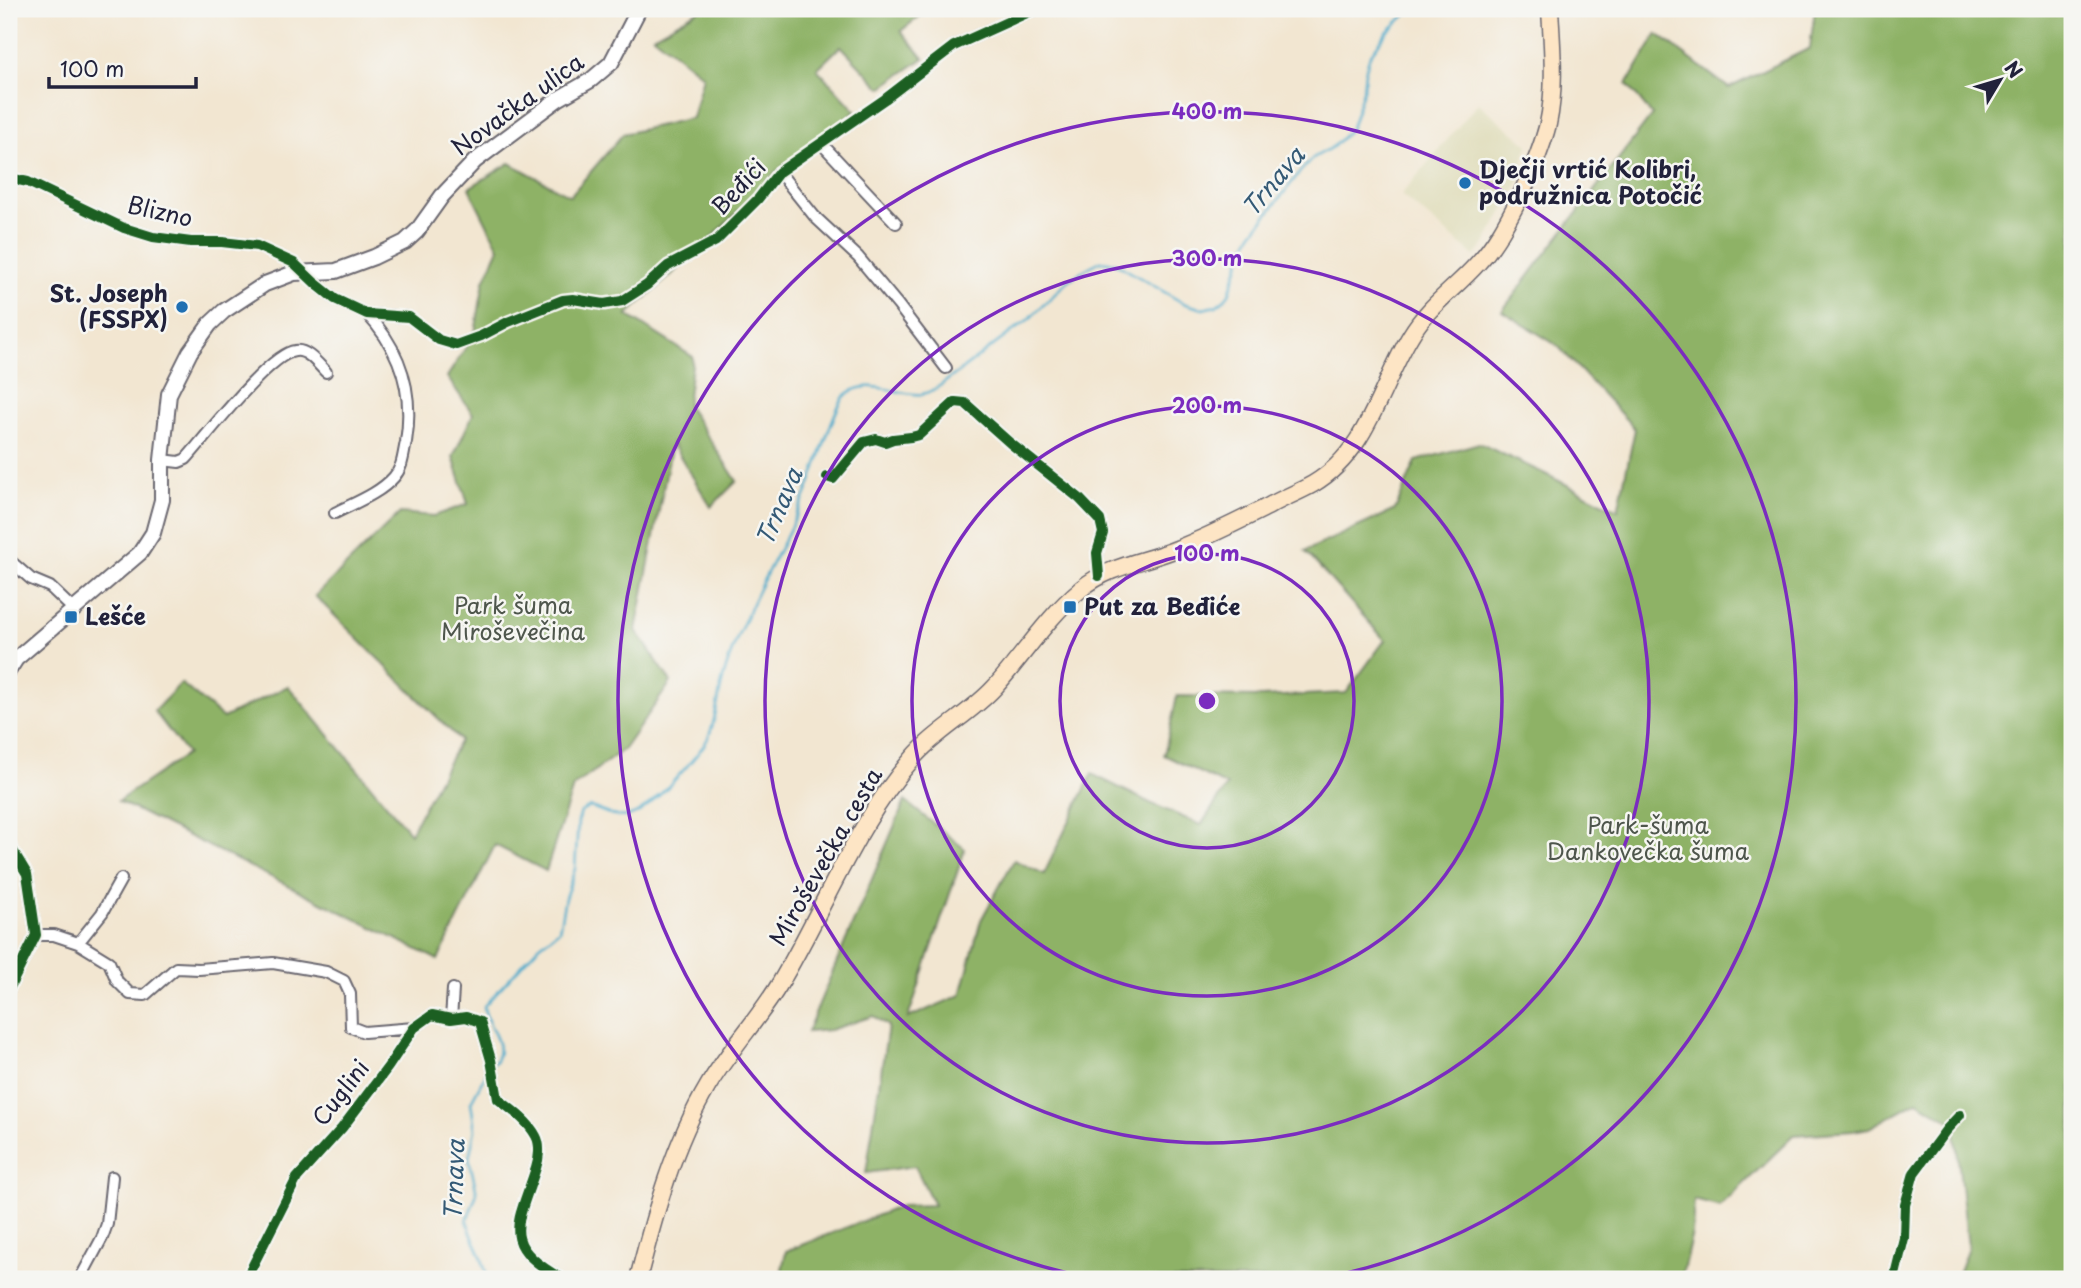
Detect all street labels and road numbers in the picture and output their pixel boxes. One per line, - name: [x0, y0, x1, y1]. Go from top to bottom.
- street label: Novačka ulica: [444, 43, 591, 164]
- street label: Beđići: [702, 150, 773, 222]
- street label: Blizno: [124, 186, 196, 235]
- street label: Miroševečka cesta: [759, 760, 890, 952]
- street label: Cuglini: [303, 1051, 377, 1133]

